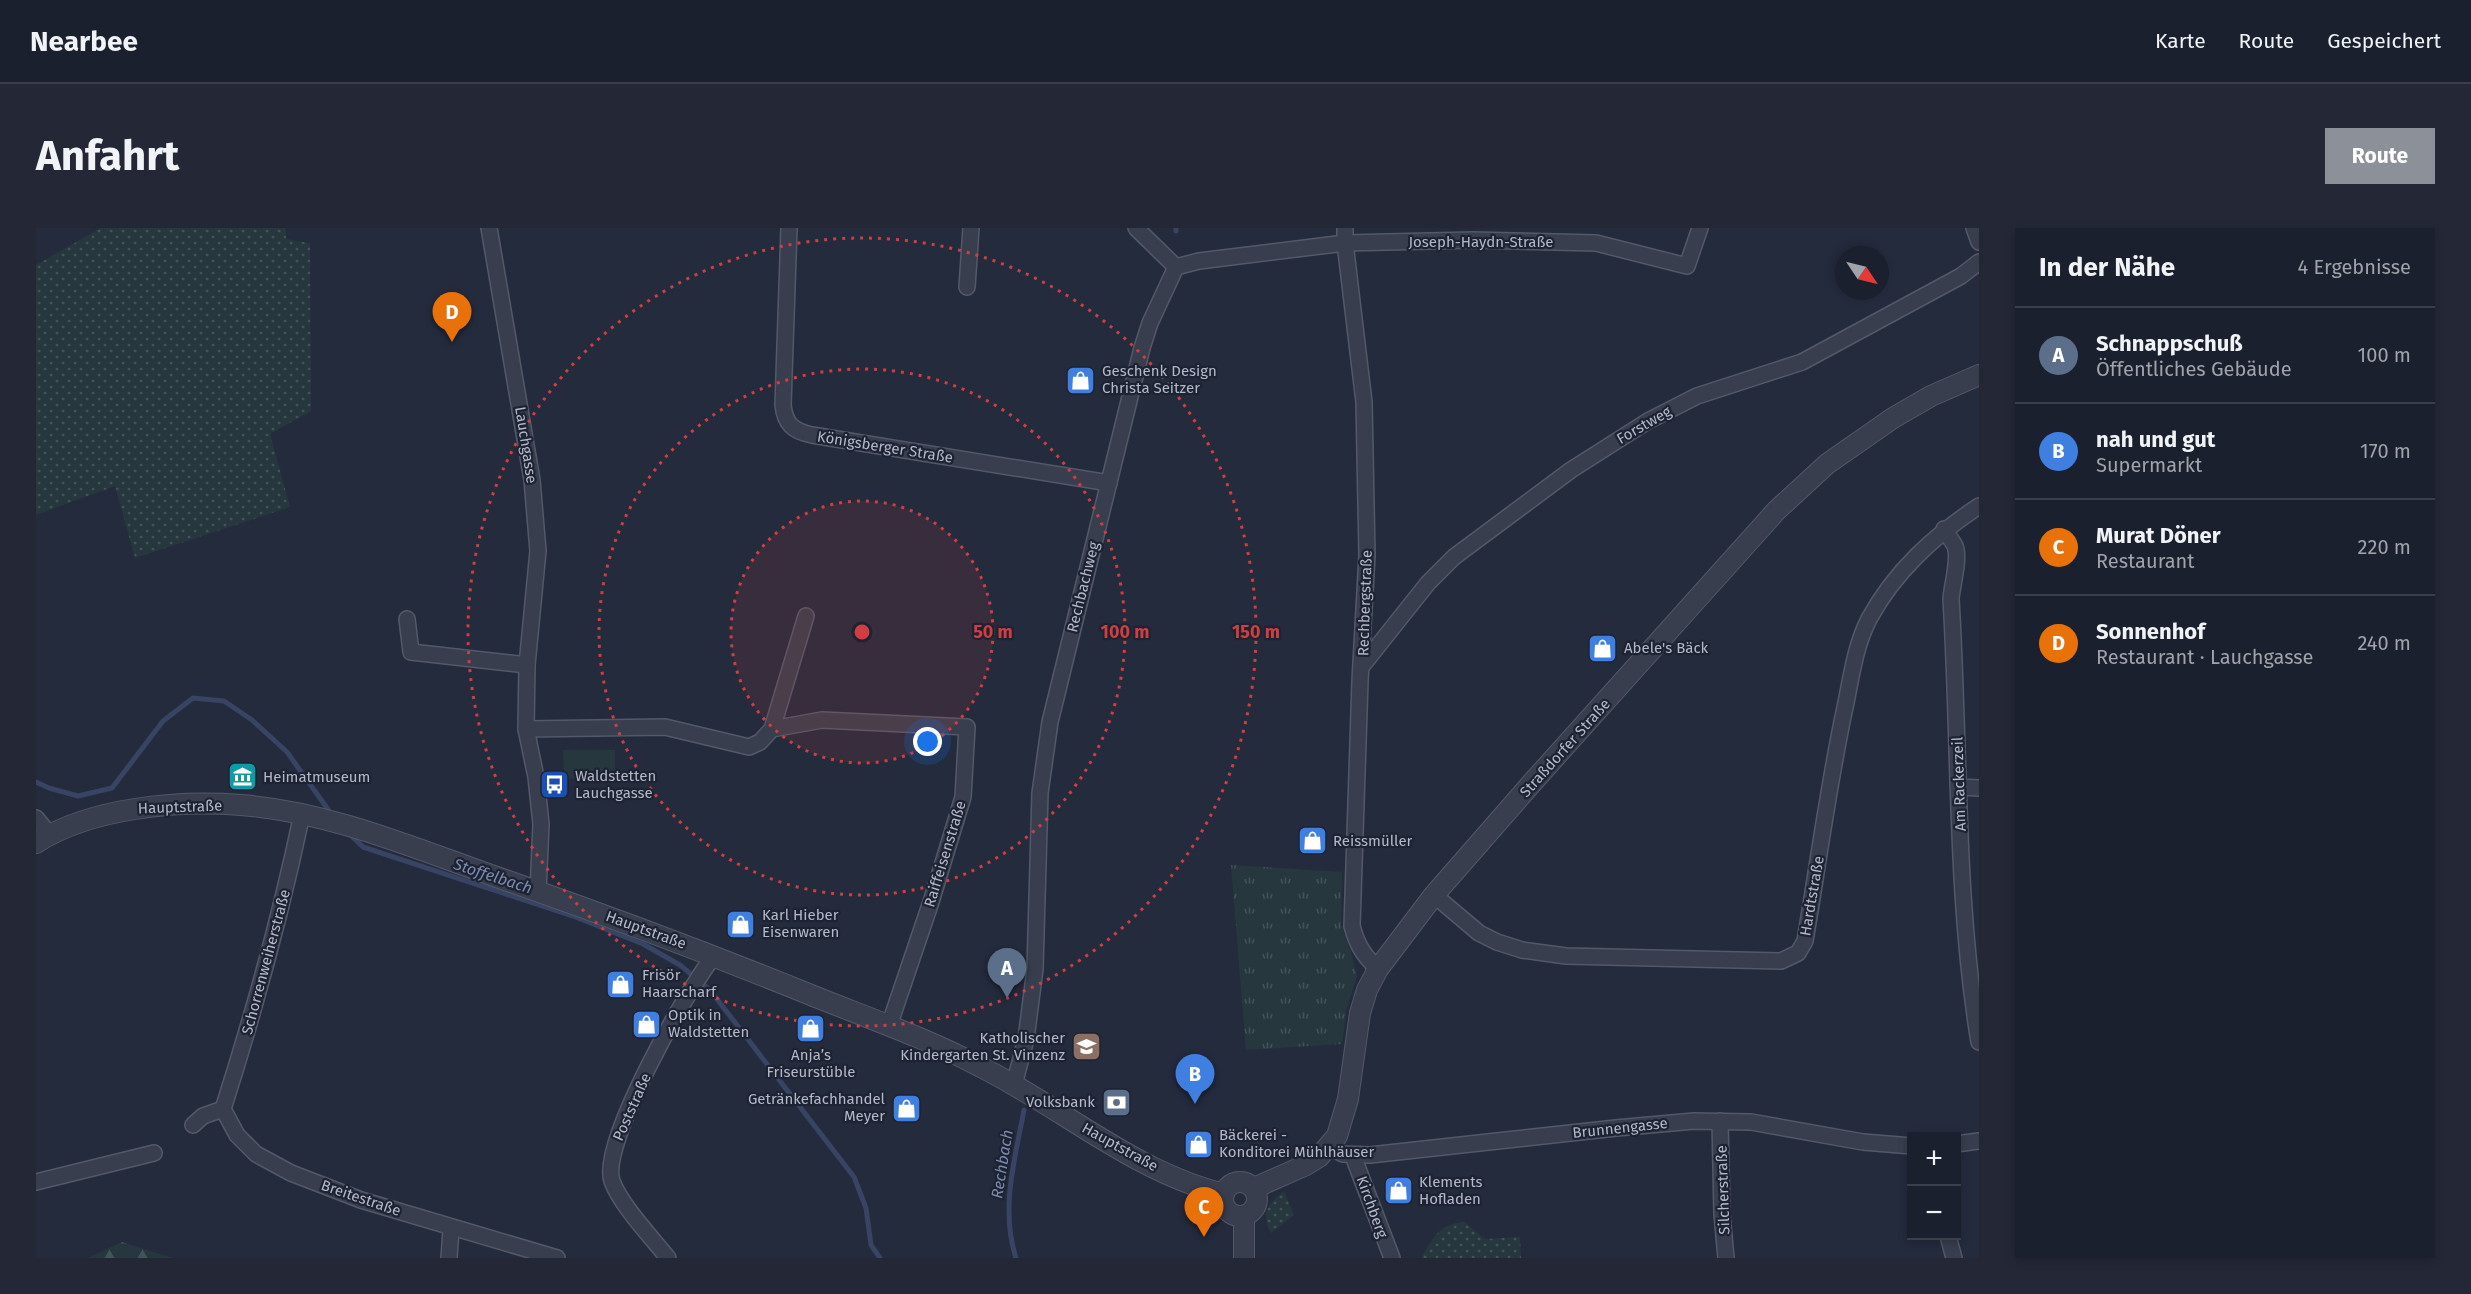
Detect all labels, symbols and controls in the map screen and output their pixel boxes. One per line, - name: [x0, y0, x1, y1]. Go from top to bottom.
- text: Nearbee: [30, 25, 138, 58]
- text: Karte: [2155, 28, 2206, 54]
- text: Route: [2239, 28, 2294, 54]
- text: Gespeichert: [2327, 28, 2441, 54]
- button: Route: [2325, 128, 2435, 184]
- text: Anfahrt: [36, 131, 179, 181]
- street label: Joseph-Haydn-Straße: [1408, 233, 1554, 251]
- north arrow: [1835, 246, 1889, 300]
- text: In der Nähe: [2039, 252, 2175, 283]
- text: 4 Ergebnisse: [2298, 255, 2411, 279]
- pin: D: [432, 292, 472, 342]
- text: Schnappschuß: [2096, 330, 2243, 357]
- text: A: [2053, 343, 2064, 367]
- text: 100 m: [2358, 343, 2411, 367]
- text: Öffentliches Gebäude: [2096, 357, 2292, 381]
- place label: Geschenk Design Christa Seitzer: [1102, 362, 1217, 397]
- shop icon: Geschenk Design Christa Seitzer: [1065, 364, 1097, 396]
- street label: Forstweg: [1613, 402, 1675, 448]
- street label: Lauchgasse: [511, 405, 541, 485]
- text: nah und gut: [2096, 426, 2215, 453]
- street label: Königsberger Straße: [816, 427, 954, 467]
- text: B: [2052, 439, 2065, 463]
- text: 170 m: [2360, 439, 2411, 463]
- text: Supermarkt: [2096, 453, 2202, 477]
- text: Murat Döner: [2096, 522, 2221, 549]
- text: C: [2053, 535, 2064, 559]
- text: 220 m: [2358, 535, 2411, 559]
- street label: Rechbachweg: [1063, 540, 1103, 634]
- text: Restaurant: [2096, 549, 2194, 573]
- street label: Rechbergstraße: [1354, 550, 1376, 656]
- text: Sonnenhof: [2096, 618, 2205, 645]
- text: 50 m: [973, 621, 1013, 643]
- text: 100 m: [1101, 621, 1149, 643]
- text: 150 m: [1232, 621, 1280, 643]
- centre of rings: [852, 622, 872, 642]
- text: D: [2052, 631, 2065, 655]
- text: 240 m: [2357, 631, 2411, 655]
- shop icon: Abele's Bäck: [1587, 632, 1619, 664]
- place label: Abele's Bäck: [1624, 639, 1709, 657]
- text: Restaurant · Lauchgasse: [2096, 645, 2314, 669]
- street label: Straßdorfer Straße: [1516, 695, 1614, 801]
- your location: [913, 727, 942, 756]
- street label: Am Rackerzeil: [1948, 736, 1970, 831]
- museum icon: Heimatmuseum: [226, 761, 258, 793]
- place label: Waldstetten Lauchgasse: [575, 767, 656, 802]
- place label: Heimatmuseum: [263, 768, 370, 786]
- bus stop icon: Waldstetten Lauchgasse: [538, 769, 570, 801]
- street label: Hauptstraße: [138, 797, 222, 817]
- street label: Raiffeisenstraße: [920, 799, 970, 909]
- shop icon: Reissmüller: [1296, 825, 1328, 857]
- place label: Reissmüller: [1333, 832, 1413, 850]
- water label: Stoffelbach: [450, 854, 535, 898]
- street label: Hardtstraße: [1796, 855, 1828, 937]
- street label: Schorrenweiherstraße: [238, 887, 294, 1037]
- place label: Karl Hieber Eisenwaren: [762, 906, 839, 941]
- street label: Hauptstraße: [603, 907, 689, 953]
- shop icon: Karl Hieber Eisenwaren: [725, 908, 757, 940]
- pin: A: [988, 948, 1026, 998]
- place label: Frisör Haarscharf: [642, 966, 717, 1001]
- shop icon: Frisör Haarscharf: [605, 968, 637, 1000]
- place label: Optik in Waldstetten: [668, 1006, 749, 1041]
- shop icon: Optik in Waldstetten: [631, 1008, 663, 1040]
- shop icon: Anja’s Friseurstüble: [795, 1012, 827, 1044]
- place label: Katholischer Kindergarten St. Vinzenz: [900, 1029, 1065, 1064]
- school or university icon: Katholischer Kindergarten St. Vinzenz: [1070, 1031, 1102, 1063]
- place label: Anja’s Friseurstüble: [767, 1046, 855, 1081]
- pin: B: [1176, 1054, 1214, 1104]
- street label: Poststraße: [609, 1070, 655, 1144]
- bank icon: Volksbank: [1100, 1086, 1132, 1118]
- place label: Getränkefachhandel Meyer: [748, 1090, 886, 1125]
- shop icon: Getränkefachhandel Meyer: [890, 1092, 922, 1124]
- place label: Volksbank: [1026, 1093, 1095, 1111]
- street label: Brunnengasse: [1571, 1114, 1669, 1142]
- street label: Hauptstraße: [1079, 1119, 1161, 1175]
- place label: Bäckerei - Konditorei Mühlhäuser: [1219, 1126, 1374, 1161]
- water label: Rechbach: [987, 1128, 1017, 1200]
- shop icon: Bäckerei - Konditorei Mühlhäuser: [1182, 1128, 1214, 1160]
- map controls: [1907, 1132, 1961, 1240]
- button: +: [1907, 1132, 1961, 1186]
- street label: Silcherstraße: [1712, 1145, 1734, 1235]
- street label: Kirchberg: [1352, 1173, 1392, 1241]
- place label: Klements Hofladen: [1419, 1173, 1483, 1208]
- shop icon: Klements Hofladen: [1382, 1175, 1414, 1207]
- street label: Breitestraße: [319, 1176, 403, 1220]
- button: −: [1907, 1186, 1961, 1240]
- pin: C: [1184, 1188, 1224, 1237]

